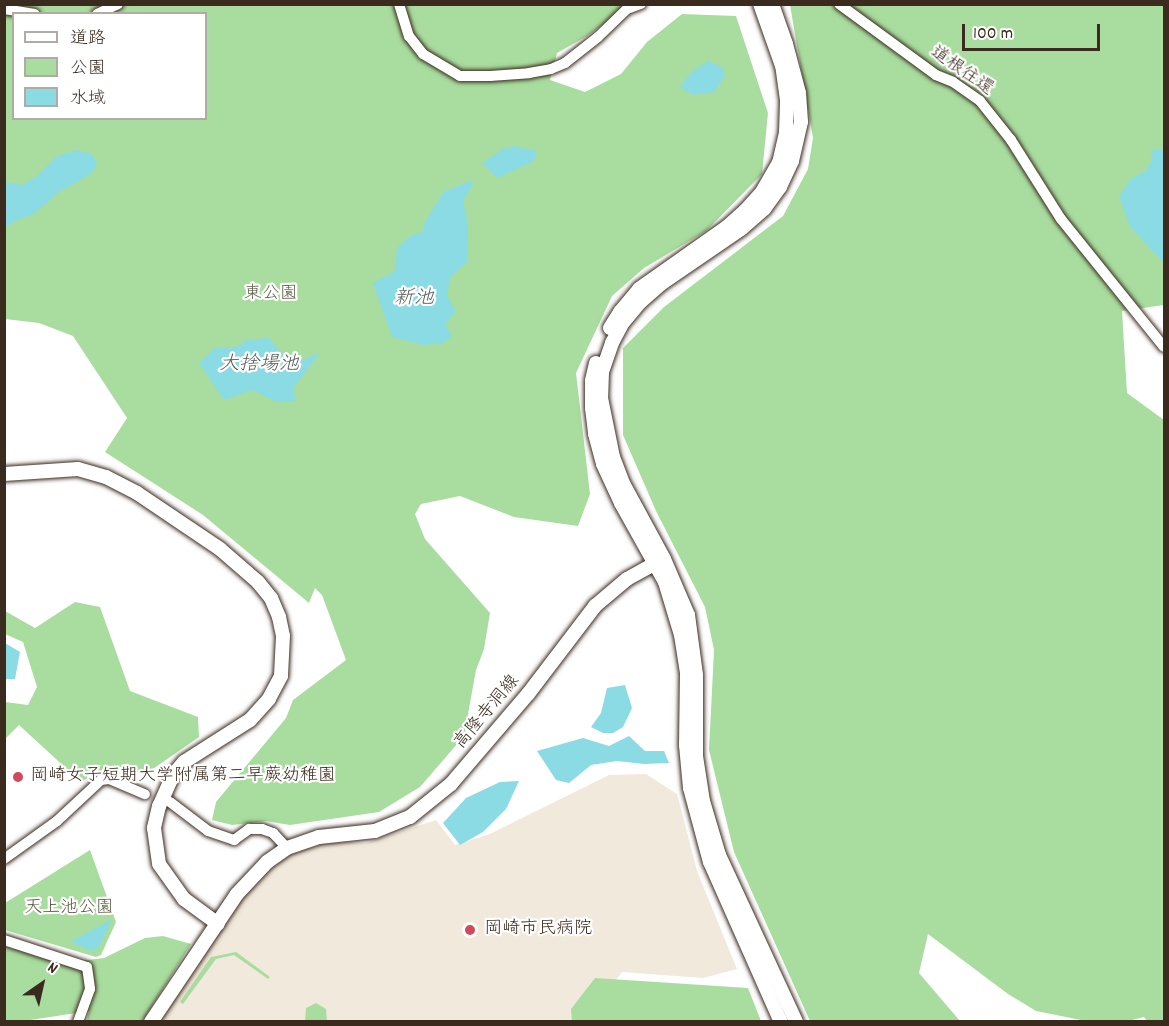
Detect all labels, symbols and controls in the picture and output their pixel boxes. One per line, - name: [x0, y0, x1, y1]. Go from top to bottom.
- legend: [12, 12, 207, 120]
- scale bar: [965, 12, 1103, 50]
- text: 100 m: [973, 22, 1013, 47]
- text: 道路: [70, 27, 106, 52]
- street label: 道根往還: [925, 43, 997, 101]
- text: 公園: [70, 57, 106, 82]
- text: 水域: [70, 87, 106, 112]
- park label: 東公園: [244, 284, 298, 306]
- water label: 新池: [394, 287, 434, 311]
- water label: 大捨場池: [219, 353, 299, 377]
- street label: 高隆寺洞線: [451, 672, 525, 754]
- place label: 岡崎女子短期大学附属第二早蕨幼稚園: [30, 766, 336, 788]
- marker: 岡崎女子短期大学附属第二早蕨幼稚園: [11, 770, 25, 784]
- park label: 天上池公園: [24, 898, 114, 920]
- place label: 岡崎市民病院: [484, 919, 592, 941]
- marker: 岡崎市民病院: [461, 921, 479, 939]
- north arrow: [12, 954, 72, 1014]
- text: N: [43, 957, 62, 980]

